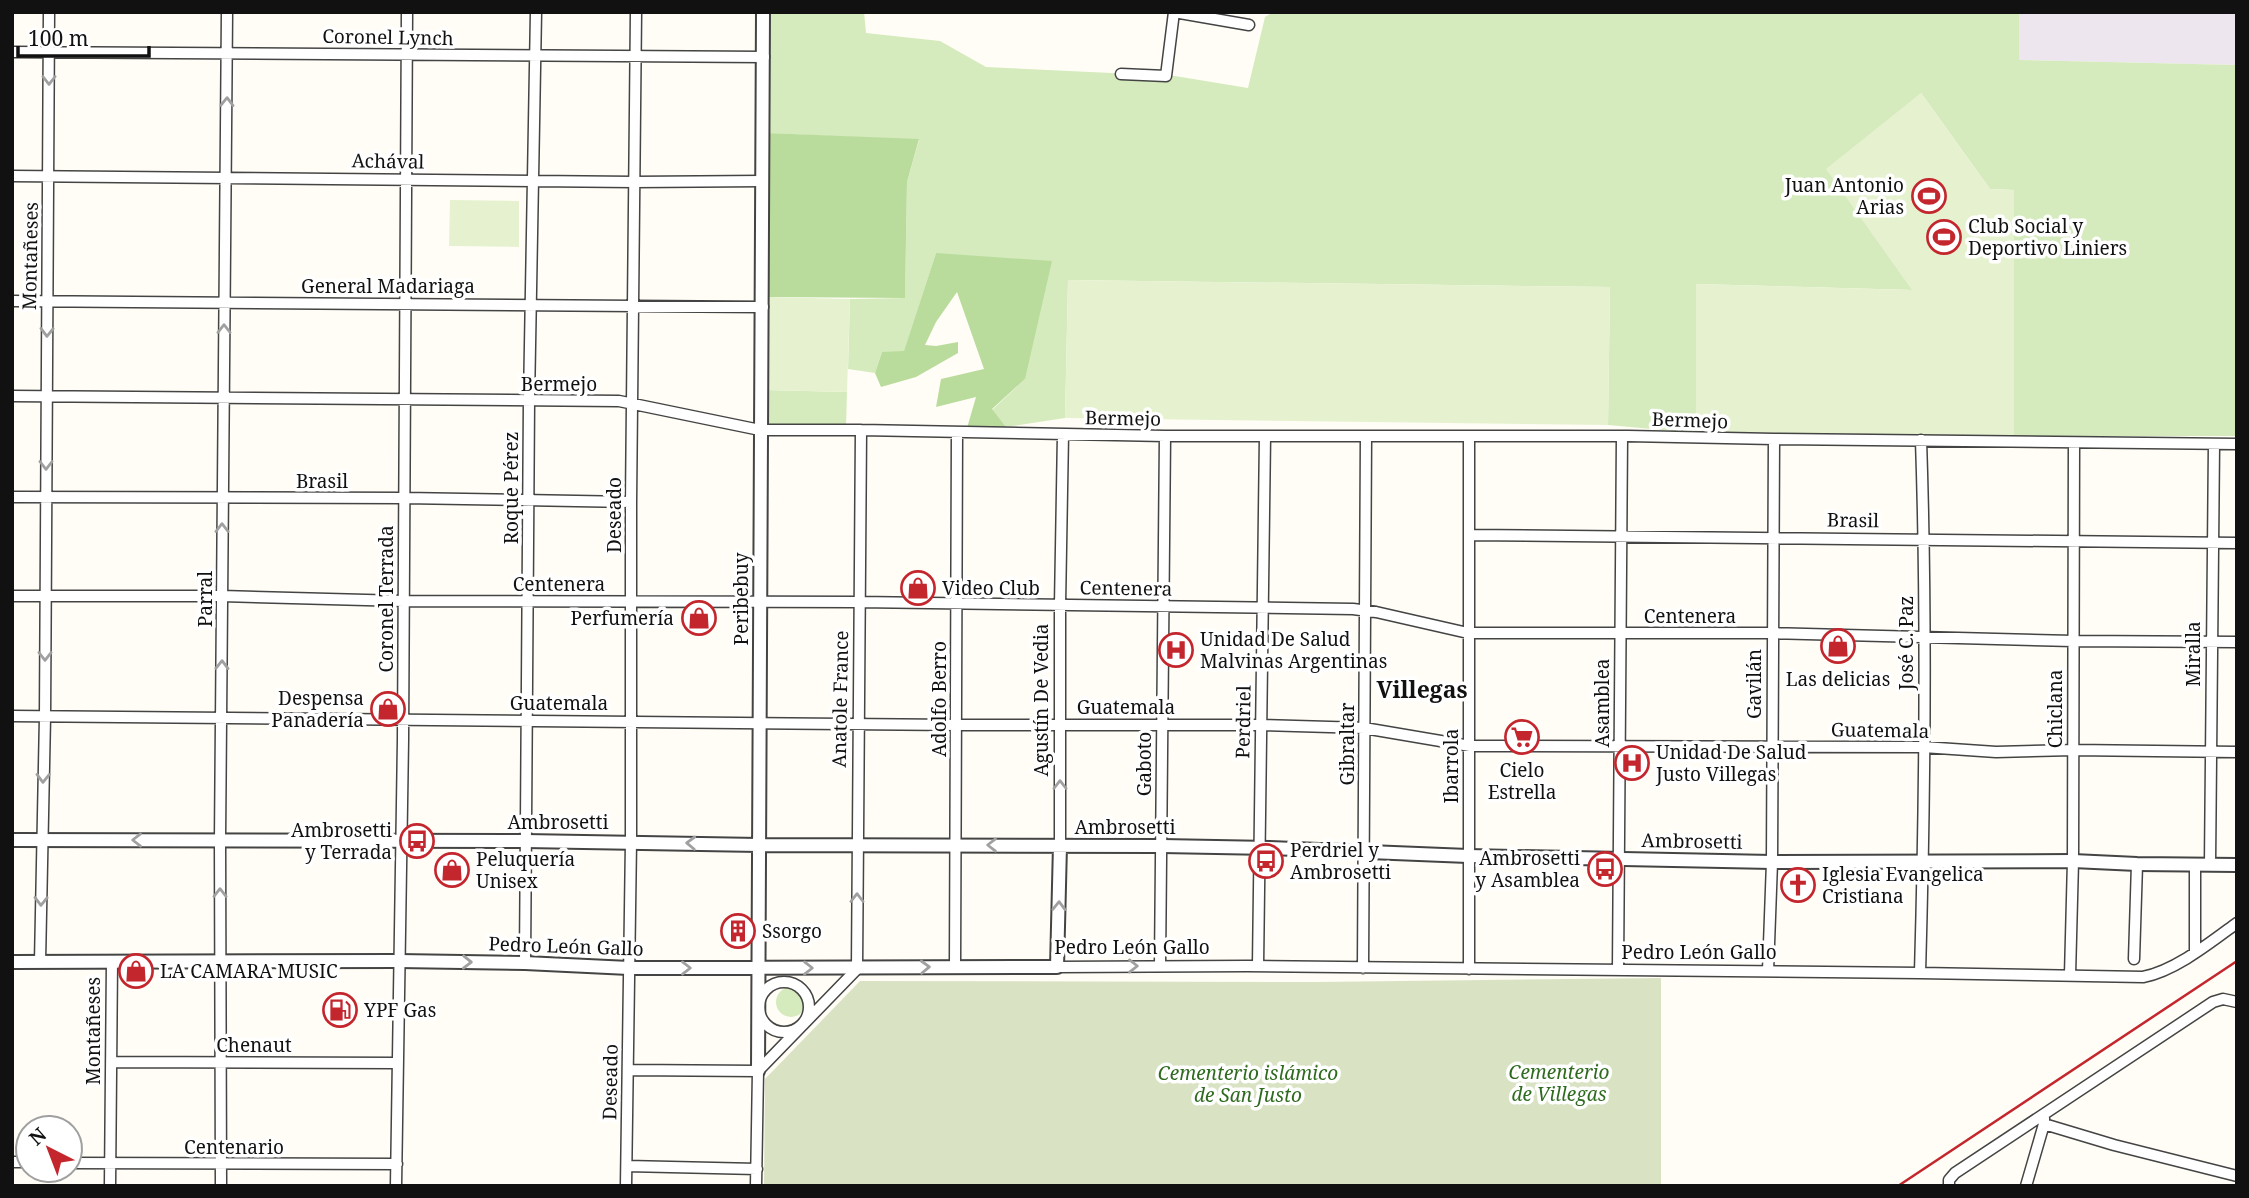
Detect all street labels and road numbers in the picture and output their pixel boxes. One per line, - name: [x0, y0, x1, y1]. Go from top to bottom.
- street label: Coronel Lynch: [322, 23, 454, 51]
- street label: Achával: [351, 147, 425, 175]
- street label: Montañeses: [16, 202, 44, 310]
- street label: General Madariaga: [301, 273, 475, 299]
- street label: Bermejo: [521, 371, 597, 397]
- street label: Bermejo: [1085, 404, 1161, 432]
- street label: Bermejo: [1651, 406, 1729, 434]
- street label: Roque Pérez: [498, 432, 524, 544]
- street label: Brasil: [296, 468, 348, 494]
- street label: Deseado: [601, 477, 627, 553]
- street label: Brasil: [1827, 507, 1879, 533]
- street label: Coronel Terrada: [373, 525, 399, 673]
- street label: Peribebuy: [728, 552, 754, 645]
- street label: Parral: [192, 571, 218, 627]
- street label: Centenera: [513, 571, 605, 597]
- street label: Centenera: [1079, 574, 1173, 602]
- street label: José C. Paz: [1893, 596, 1919, 691]
- street label: Centenera: [1644, 603, 1736, 629]
- street label: Miralla: [2180, 621, 2206, 687]
- street label: Agustín De Vedia: [1028, 623, 1054, 777]
- street label: Anatole France: [826, 630, 854, 768]
- street label: Adolfo Berro: [926, 641, 952, 757]
- street label: Gavilán: [1741, 649, 1767, 719]
- street label: Asamblea: [1589, 658, 1615, 748]
- street label: Chiclana: [2042, 670, 2068, 748]
- street label: Perdriel: [1229, 685, 1257, 759]
- street label: Guatemala: [510, 690, 608, 716]
- street label: Guatemala: [1077, 694, 1175, 720]
- street label: Gibraltar: [1334, 703, 1360, 785]
- street label: Guatemala: [1831, 716, 1929, 744]
- street label: Ibarrola: [1438, 729, 1464, 803]
- street label: Gaboto: [1131, 732, 1157, 796]
- street label: Ambrosetti: [507, 809, 609, 835]
- street label: Ambrosetti: [1074, 814, 1176, 840]
- street label: Ambrosetti: [1641, 827, 1743, 855]
- street label: Pedro León Gallo: [488, 930, 644, 962]
- street label: Pedro León Gallo: [1054, 934, 1210, 960]
- street label: Pedro León Gallo: [1621, 939, 1777, 965]
- street label: Montañeses: [80, 977, 106, 1085]
- street label: Chenaut: [216, 1032, 292, 1058]
- street label: Deseado: [596, 1044, 624, 1120]
- street label: Centenario: [184, 1134, 284, 1160]

